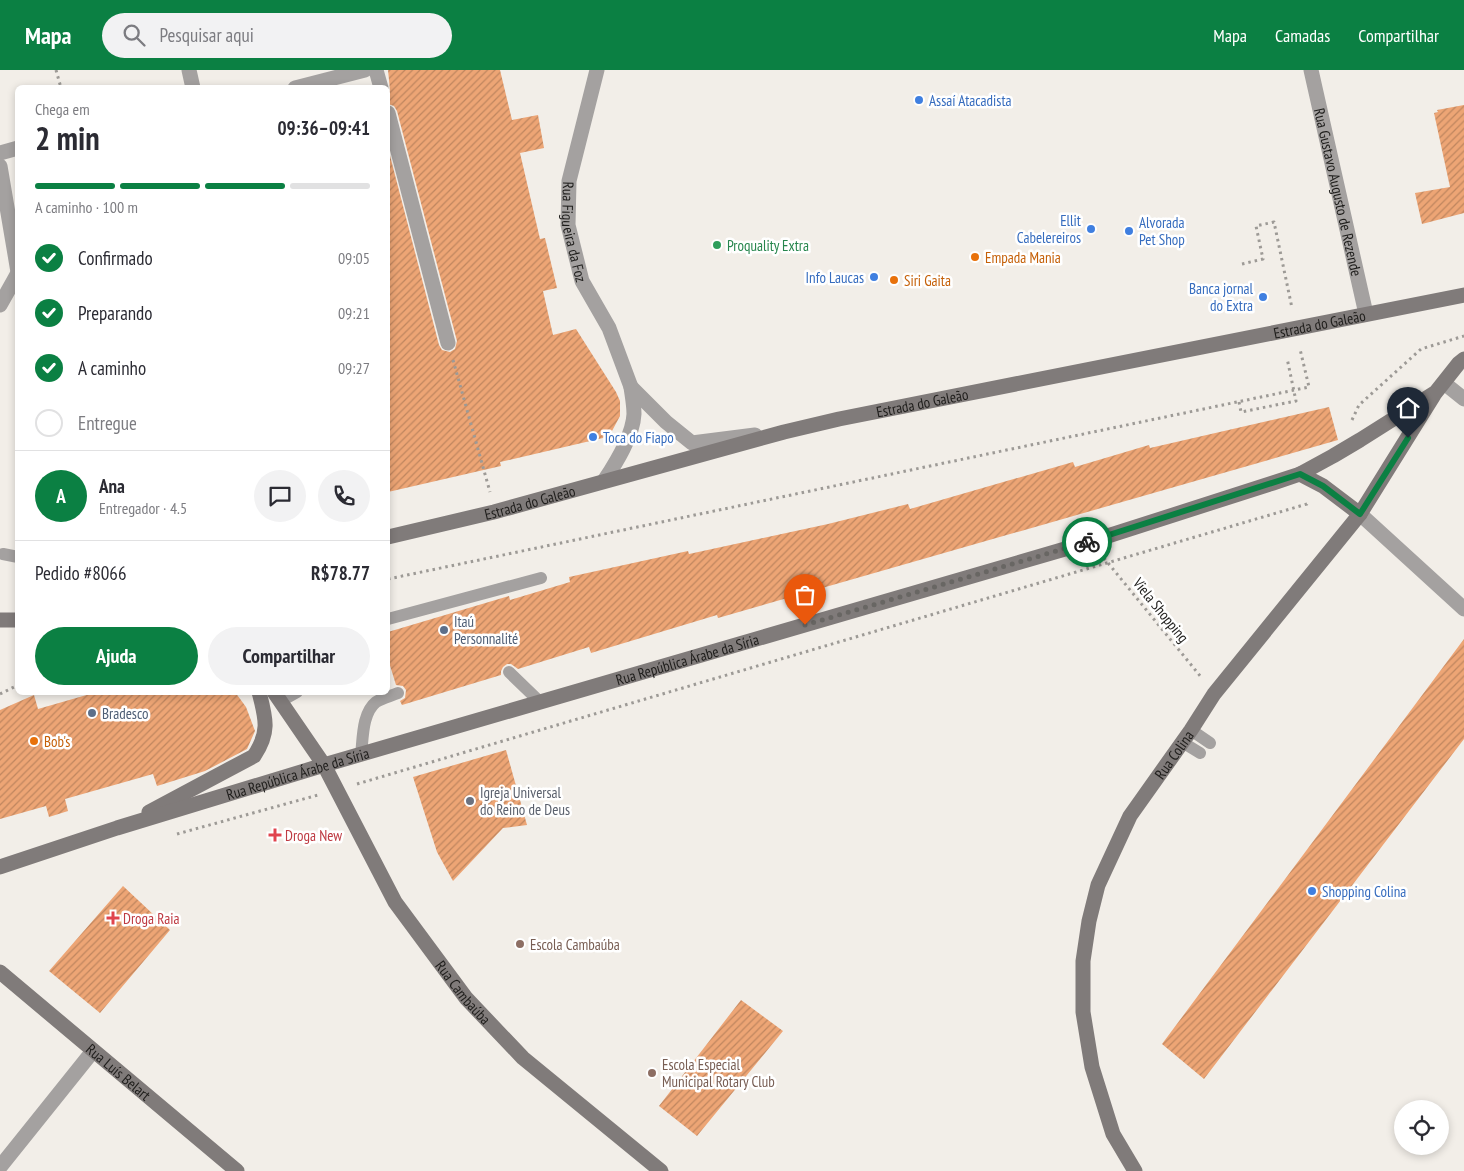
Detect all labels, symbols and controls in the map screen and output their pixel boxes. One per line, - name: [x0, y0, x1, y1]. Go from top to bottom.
- search box: [102, 13, 452, 58]
- text: Mapa: [25, 20, 72, 51]
- icon: search: [120, 21, 148, 49]
- text: Pesquisar aqui: [160, 23, 254, 47]
- text: Mapa: [1213, 24, 1247, 47]
- text: Camadas: [1275, 24, 1330, 47]
- text: Compartilhar: [1358, 24, 1439, 47]
- place label: Assaí Atacadista: [929, 91, 1012, 110]
- marker: Assaí Atacadista: [913, 94, 925, 106]
- text: Chega em: [35, 99, 90, 119]
- street label: Rua Gustavo Augusto de Rezende: [1310, 106, 1367, 278]
- text: 09:36–09:41: [277, 116, 370, 140]
- text: 2 min: [35, 117, 100, 159]
- street label: Rua Figueira da Foz: [558, 181, 591, 284]
- text: A caminho · 100 m: [35, 197, 138, 217]
- place label: Ellit Cabelereiros: [1017, 211, 1081, 247]
- place label: Alvorada Pet Shop: [1139, 213, 1185, 249]
- marker: Ellit Cabelereiros: [1085, 223, 1097, 235]
- marker: Alvorada Pet Shop: [1123, 225, 1135, 237]
- place label: Proquality Extra: [727, 236, 809, 255]
- marker: Proquality Extra: [711, 239, 723, 251]
- icon: check: [35, 244, 63, 272]
- text: Confirmado: [78, 246, 153, 270]
- text: 09:05: [338, 248, 370, 268]
- place label: Empada Mania: [985, 248, 1061, 267]
- marker: Empada Mania: [969, 251, 981, 263]
- place label: Info Laucas: [806, 268, 864, 287]
- marker: Info Laucas: [868, 271, 880, 283]
- place label: Siri Gaita: [904, 271, 951, 290]
- marker: Siri Gaita: [888, 274, 900, 286]
- place label: Banca jornal do Extra: [1189, 279, 1253, 315]
- marker: Banca jornal do Extra: [1257, 291, 1269, 303]
- icon: check: [35, 299, 63, 327]
- text: Preparando: [78, 301, 153, 325]
- text: 09:21: [338, 303, 370, 323]
- street label: Estrada do Galeão: [1272, 305, 1367, 342]
- icon: check: [35, 354, 63, 382]
- text: A caminho: [78, 356, 146, 380]
- text: 09:27: [338, 358, 370, 378]
- street label: Estrada do Galeão: [875, 384, 970, 421]
- pin: [1387, 387, 1429, 438]
- icon: home: [1394, 394, 1422, 422]
- text: Entregue: [78, 411, 137, 435]
- place label: Toca do Fiapo: [603, 428, 674, 447]
- marker: Toca do Fiapo: [587, 431, 599, 443]
- button: chat: [254, 470, 306, 522]
- button: phone: [318, 470, 370, 522]
- text: Ana: [99, 474, 125, 498]
- street label: Estrada do Galeão: [483, 481, 577, 523]
- text: A: [56, 484, 66, 508]
- text: Entregador · 4.5: [99, 498, 187, 518]
- courier: [1062, 517, 1112, 567]
- icon: bike: [1073, 528, 1101, 556]
- text: Pedido #8066: [35, 561, 126, 585]
- text: R$78.77: [311, 561, 370, 585]
- street label: Viela Shopping: [1128, 573, 1193, 646]
- pin: [784, 574, 826, 625]
- icon: bag: [791, 581, 819, 609]
- place label: Itaú Personnalité: [454, 612, 518, 648]
- marker: Itaú Personnalité: [438, 624, 450, 636]
- button: Ajuda: [35, 627, 198, 685]
- button: Compartilhar: [208, 627, 370, 685]
- street label: Rua República Árabe da Síria: [613, 629, 761, 689]
- place label: Bradesco: [102, 704, 149, 723]
- marker: Bradesco: [86, 707, 98, 719]
- street label: Rua Colina: [1150, 726, 1197, 783]
- place label: Bob's: [44, 732, 70, 751]
- marker: Bob's: [28, 735, 40, 747]
- street label: Rua República Árabe da Síria: [224, 743, 371, 804]
- place label: Igreja Universal do Reino de Deus: [480, 783, 570, 819]
- marker: Igreja Universal do Reino de Deus: [464, 795, 476, 807]
- place label: Droga New: [285, 826, 342, 845]
- marker: Droga New: [269, 829, 281, 841]
- place label: Shopping Colina: [1322, 882, 1406, 901]
- marker: Shopping Colina: [1306, 885, 1318, 897]
- place label: Droga Raia: [123, 909, 180, 928]
- marker: Droga Raia: [107, 912, 119, 924]
- place label: Escola Cambaúba: [530, 935, 620, 954]
- marker: Escola Cambaúba: [514, 938, 526, 950]
- street label: Rua Cambaúba: [432, 956, 495, 1028]
- street label: Rua Luís Belart: [83, 1039, 155, 1104]
- place label: Escola Especial Municipal Rotary Club: [662, 1055, 775, 1091]
- marker: Escola Especial Municipal Rotary Club: [646, 1067, 658, 1079]
- map controls: [1394, 1100, 1449, 1155]
- button: locate: [1394, 1100, 1449, 1155]

